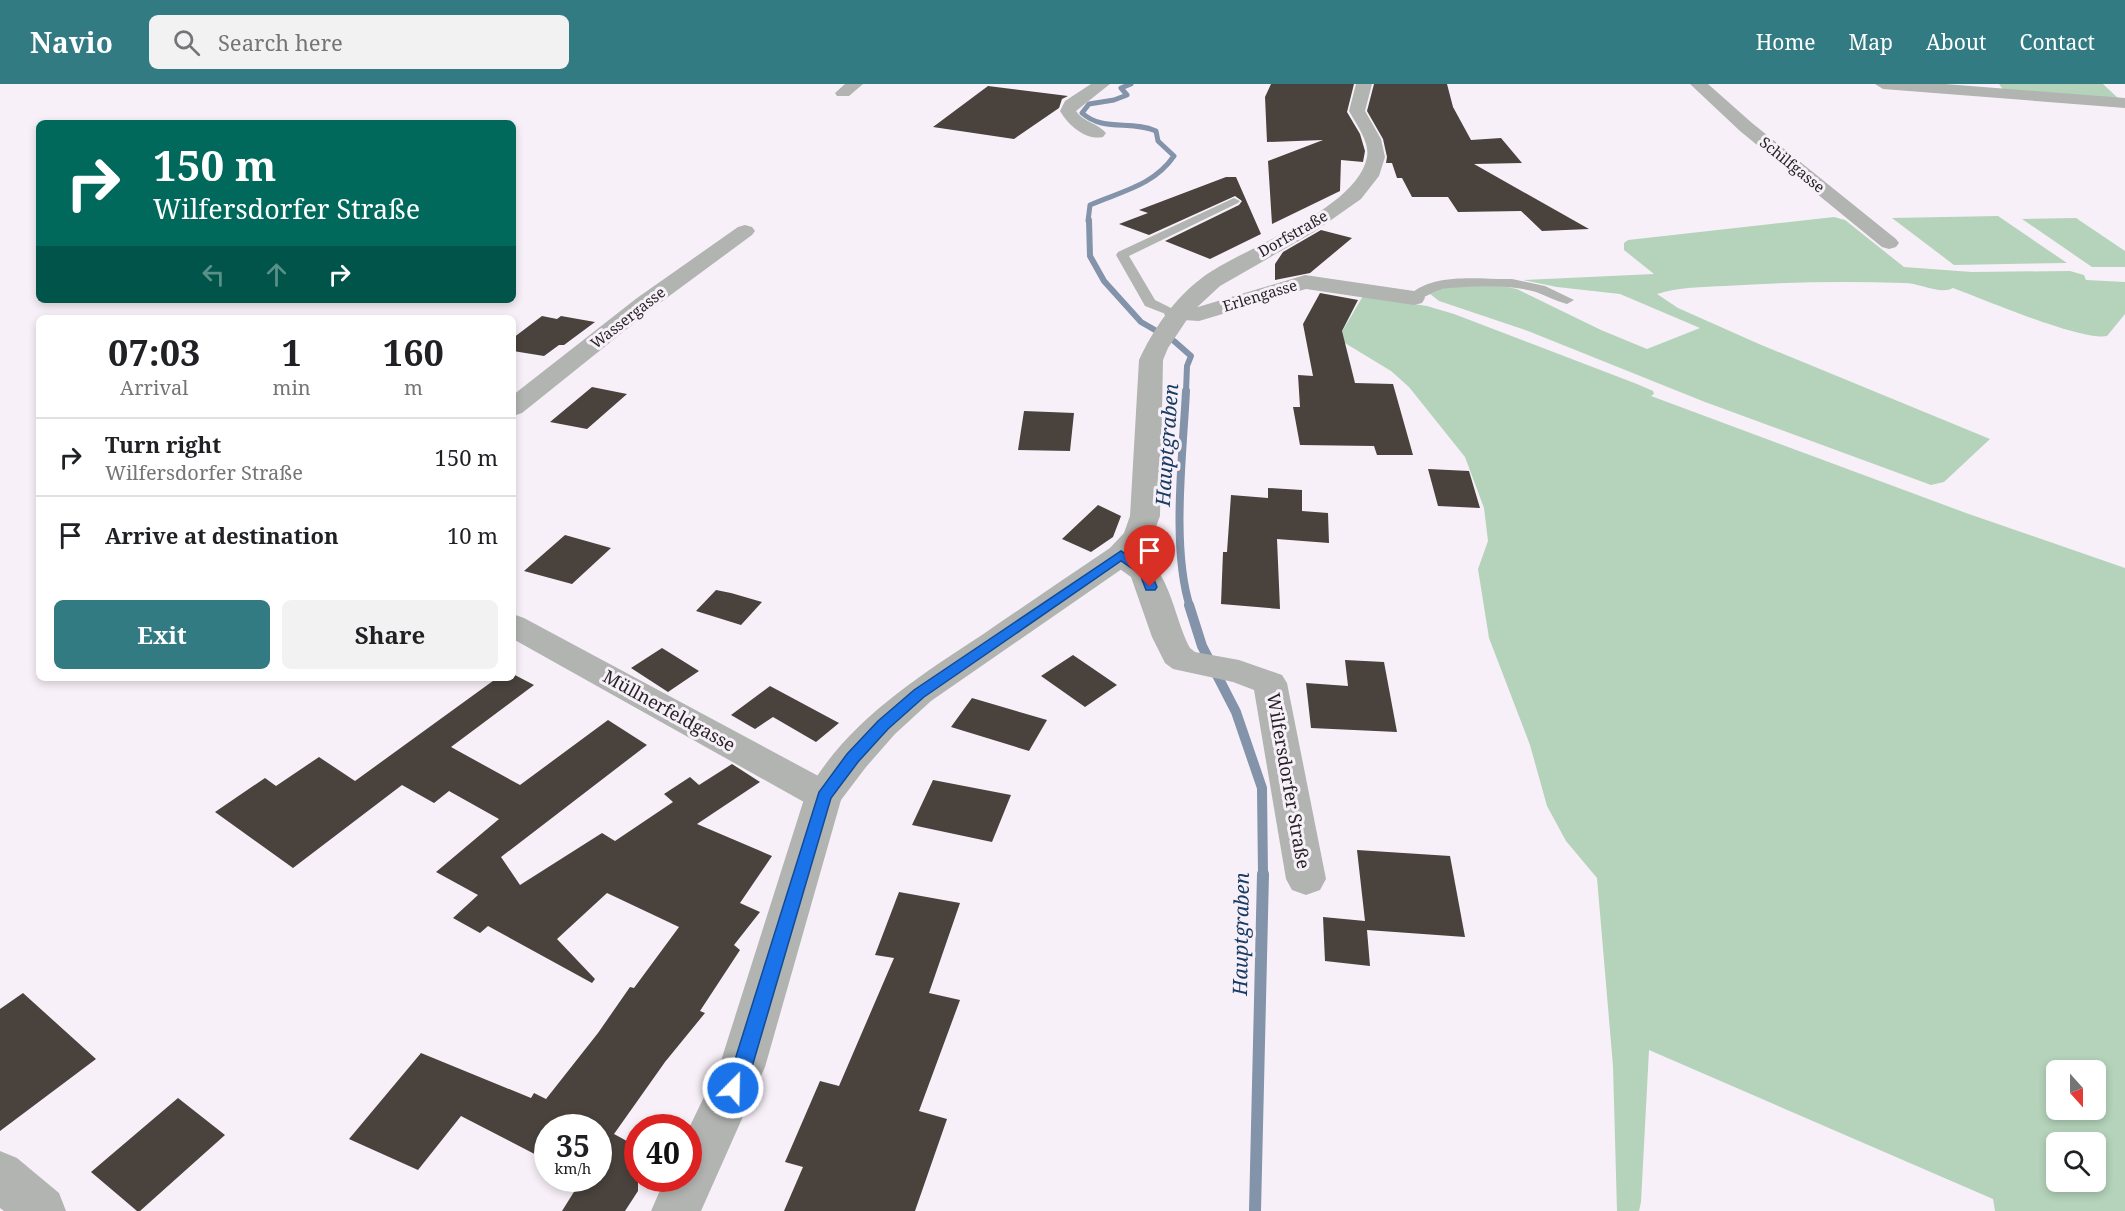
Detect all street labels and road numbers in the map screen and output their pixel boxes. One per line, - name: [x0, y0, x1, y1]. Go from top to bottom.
- street label: Schilfgasse: [1756, 132, 1829, 197]
- street label: Dorfstraße: [1254, 205, 1331, 261]
- street label: Erlengasse: [1220, 274, 1299, 316]
- street label: Wassergasse: [586, 282, 669, 353]
- street label: Müllnerfeldgasse: [599, 664, 740, 756]
- street label: Wilfersdorfer Straße: [1262, 691, 1316, 871]

